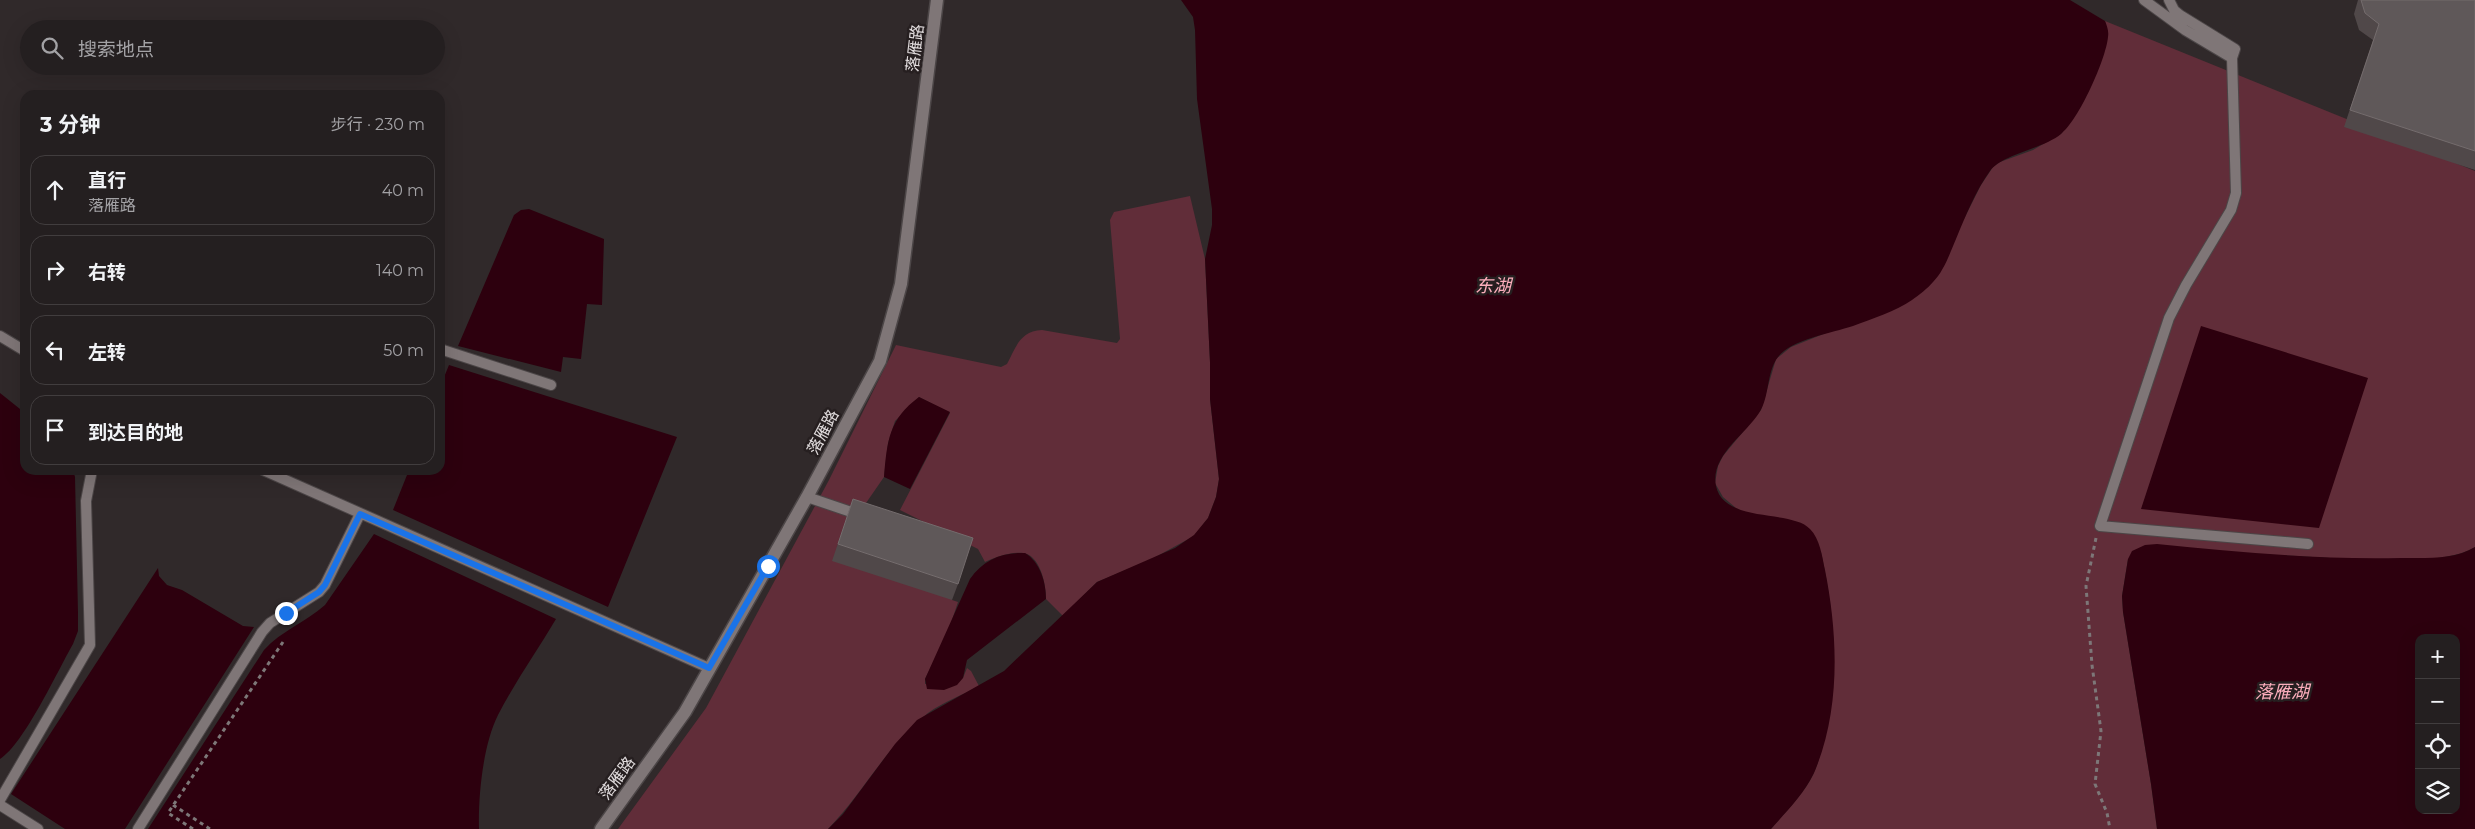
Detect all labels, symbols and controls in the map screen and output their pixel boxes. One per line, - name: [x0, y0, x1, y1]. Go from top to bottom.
- search box: [20, 20, 445, 75]
- street label: 落雁路: [903, 23, 927, 73]
- icon: search: [38, 34, 66, 62]
- text: 搜索地点: [78, 38, 154, 61]
- text: 3 分钟: [40, 112, 100, 137]
- text: 步行 · 230 m: [331, 115, 425, 134]
- text: 直行: [88, 169, 126, 192]
- icon: ahead: [41, 176, 69, 204]
- text: 40 m: [382, 181, 424, 200]
- text: 落雁路: [88, 196, 136, 215]
- icon: right: [41, 256, 69, 284]
- text: 右转: [88, 261, 126, 284]
- text: 140 m: [376, 261, 424, 280]
- water label: 东湖: [1475, 275, 1514, 297]
- icon: left: [41, 336, 69, 364]
- text: 左转: [88, 341, 126, 364]
- text: 50 m: [383, 341, 424, 360]
- street label: 落雁路: [803, 406, 843, 458]
- icon: arrive: [41, 416, 69, 444]
- text: 到达目的地: [88, 421, 183, 444]
- route start: [757, 555, 780, 578]
- route end: [275, 602, 298, 625]
- map controls: [2415, 634, 2460, 814]
- button: +: [2415, 634, 2460, 679]
- button: −: [2415, 679, 2460, 724]
- water label: 落雁湖: [2255, 681, 2312, 703]
- button: locate: [2415, 724, 2460, 769]
- street label: 落雁路: [595, 753, 639, 803]
- button: layers: [2415, 769, 2460, 814]

